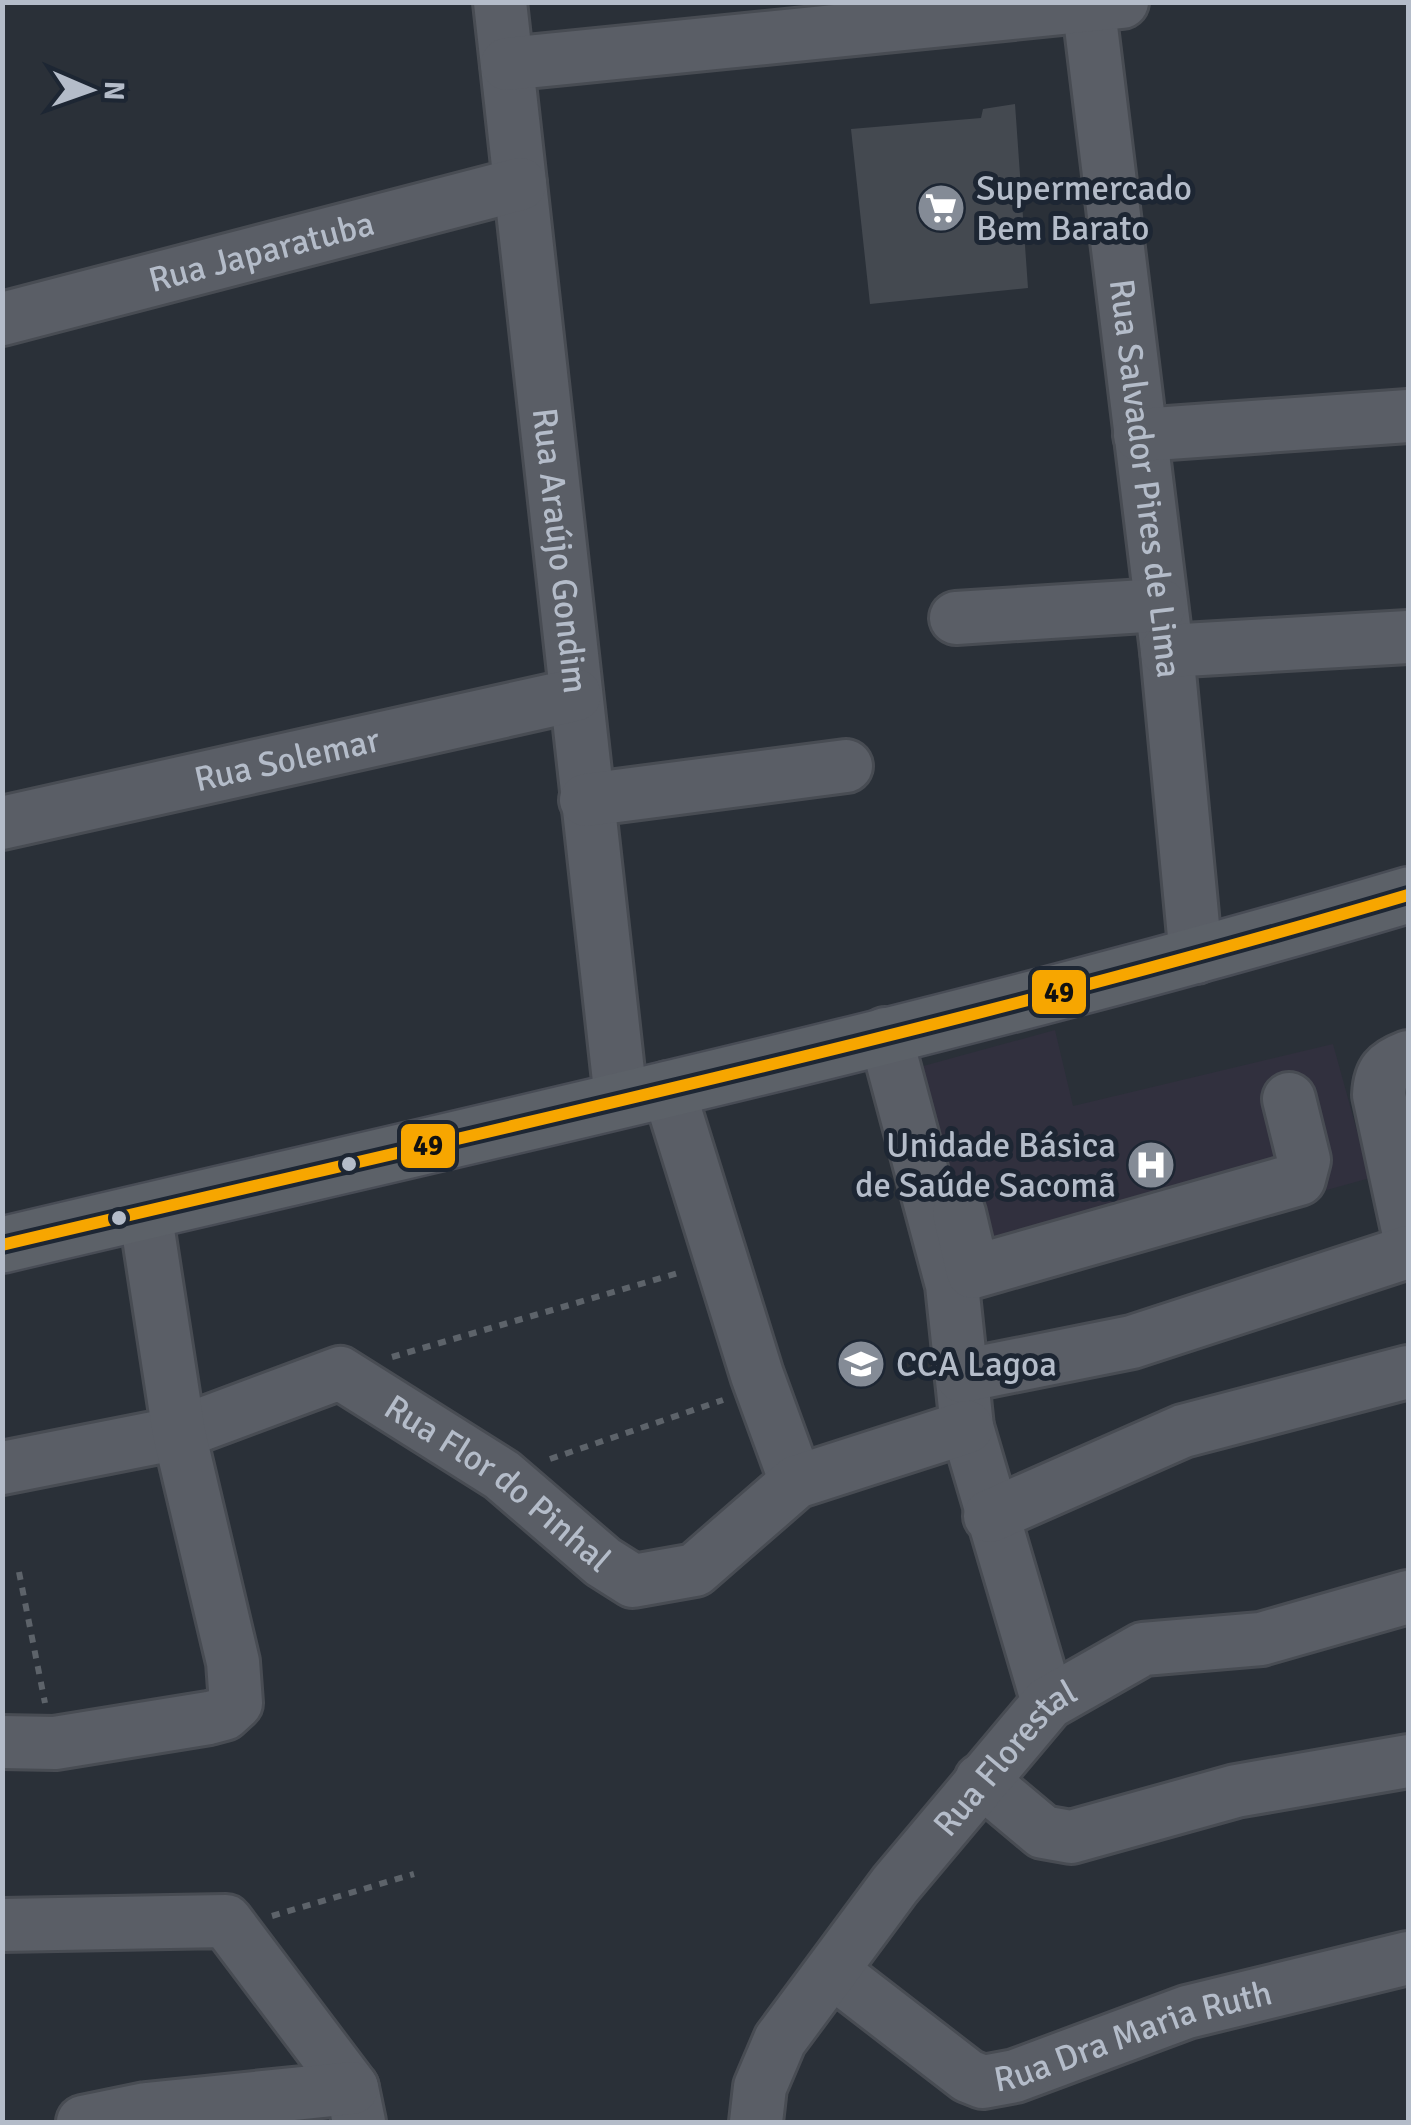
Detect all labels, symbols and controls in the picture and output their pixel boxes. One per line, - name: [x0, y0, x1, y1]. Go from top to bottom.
- north arrow: [40, 40, 140, 140]
- text: N: [97, 81, 131, 101]
- place label: Supermercado Bem Barato: [976, 167, 1192, 250]
- supermarket icon: Supermercado Bem Barato: [915, 182, 967, 234]
- street label: Rua Japaratuba: [144, 201, 379, 301]
- street label: Rua Salvador Pires de Lima: [1100, 277, 1191, 680]
- street label: Rua Araújo Gondim: [523, 406, 598, 696]
- street label: Rua Solemar: [190, 718, 384, 801]
- line badge: 49: [1030, 968, 1088, 1016]
- text: 49: [1044, 976, 1074, 1010]
- line badge: 49: [399, 1122, 457, 1170]
- place label: Unidade Básica de Saúde Sacomã: [855, 1124, 1116, 1207]
- text: 49: [413, 1129, 443, 1163]
- hospital icon: Unidade Básica de Saúde Sacomã: [1125, 1139, 1177, 1191]
- unlabelled marker: [339, 1154, 359, 1174]
- unlabelled marker: [109, 1208, 129, 1228]
- school or university icon: CCA Lagoa: [835, 1338, 887, 1390]
- place label: CCA Lagoa: [896, 1343, 1057, 1386]
- street label: Rua Flor do Pinhal: [377, 1385, 620, 1581]
- street label: Rua Florestal: [924, 1670, 1084, 1845]
- street label: Rua Dra Maria Ruth: [990, 1971, 1276, 2101]

